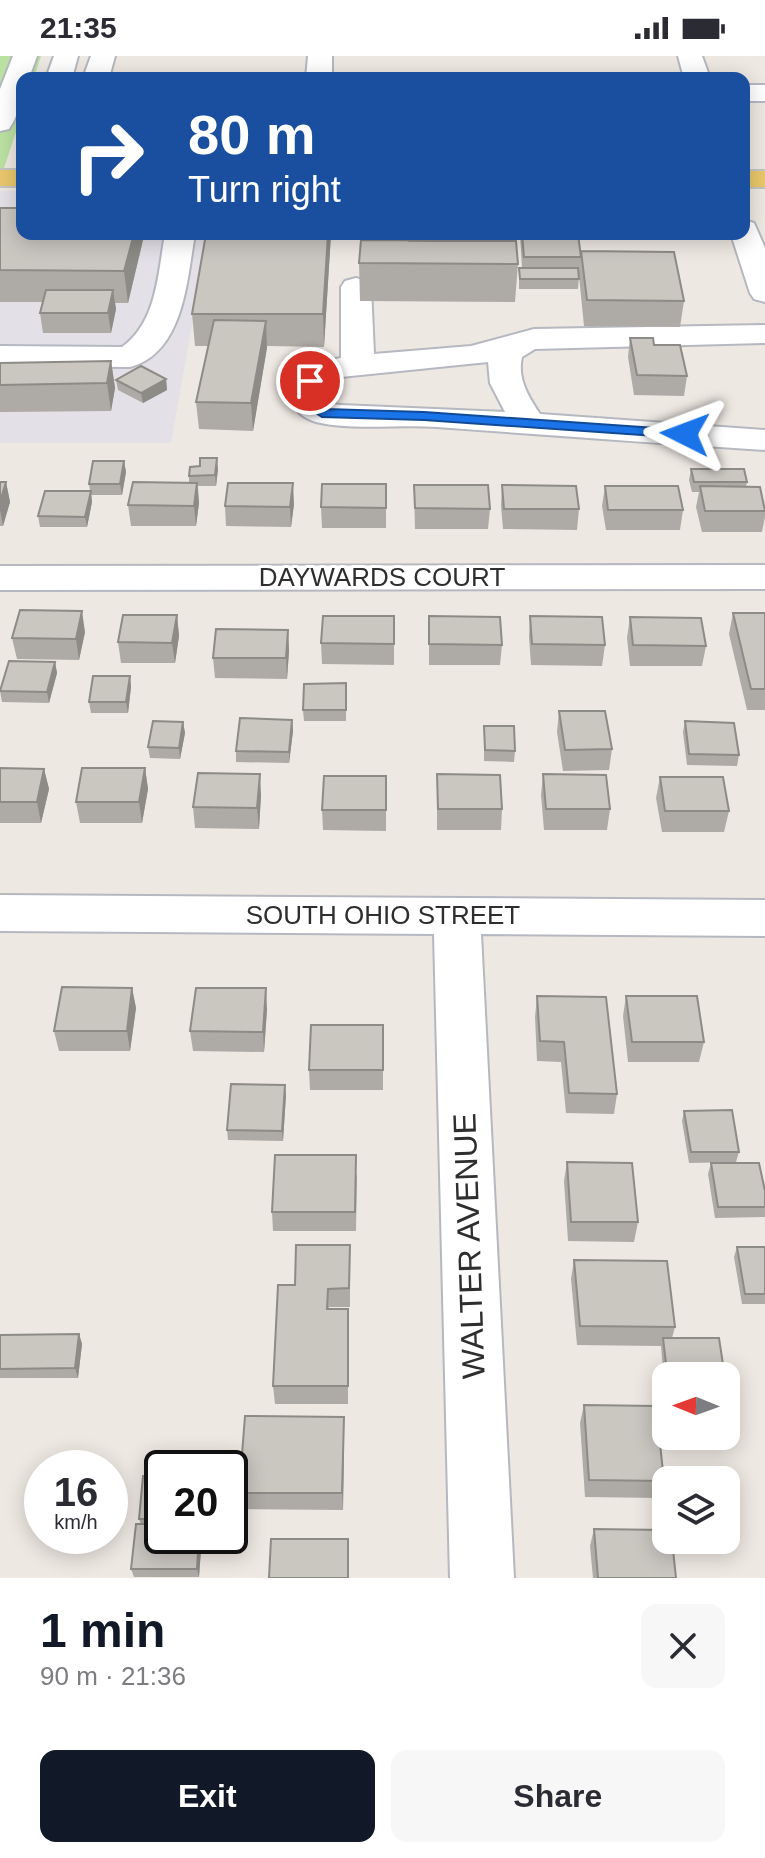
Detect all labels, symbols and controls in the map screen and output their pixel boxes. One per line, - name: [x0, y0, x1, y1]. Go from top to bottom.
- text: 21:35: [40, 11, 117, 44]
- text: 80 m: [188, 103, 316, 166]
- icon: right: [56, 104, 160, 208]
- text: Turn right: [188, 169, 341, 210]
- pin: [276, 347, 344, 415]
- icon: arrive: [288, 359, 332, 403]
- position arrow: [643, 392, 727, 476]
- street label: DAYWARDS COURT: [259, 562, 505, 592]
- street label: SOUTH OHIO STREET: [246, 900, 520, 930]
- street label: WALTER AVENUE: [446, 1112, 492, 1380]
- north arrow: [652, 1362, 740, 1450]
- map controls: [652, 1362, 740, 1554]
- speed limit sign: 20: [144, 1450, 248, 1554]
- button: layers: [652, 1466, 740, 1554]
- text: 16: [54, 1470, 98, 1514]
- text: km/h: [54, 1511, 98, 1533]
- text: 1 min: [40, 1604, 165, 1657]
- button: close: [641, 1604, 725, 1688]
- text: 90 m · 21:36: [40, 1661, 186, 1691]
- button: Exit: [40, 1750, 375, 1842]
- button: Share: [391, 1750, 725, 1842]

